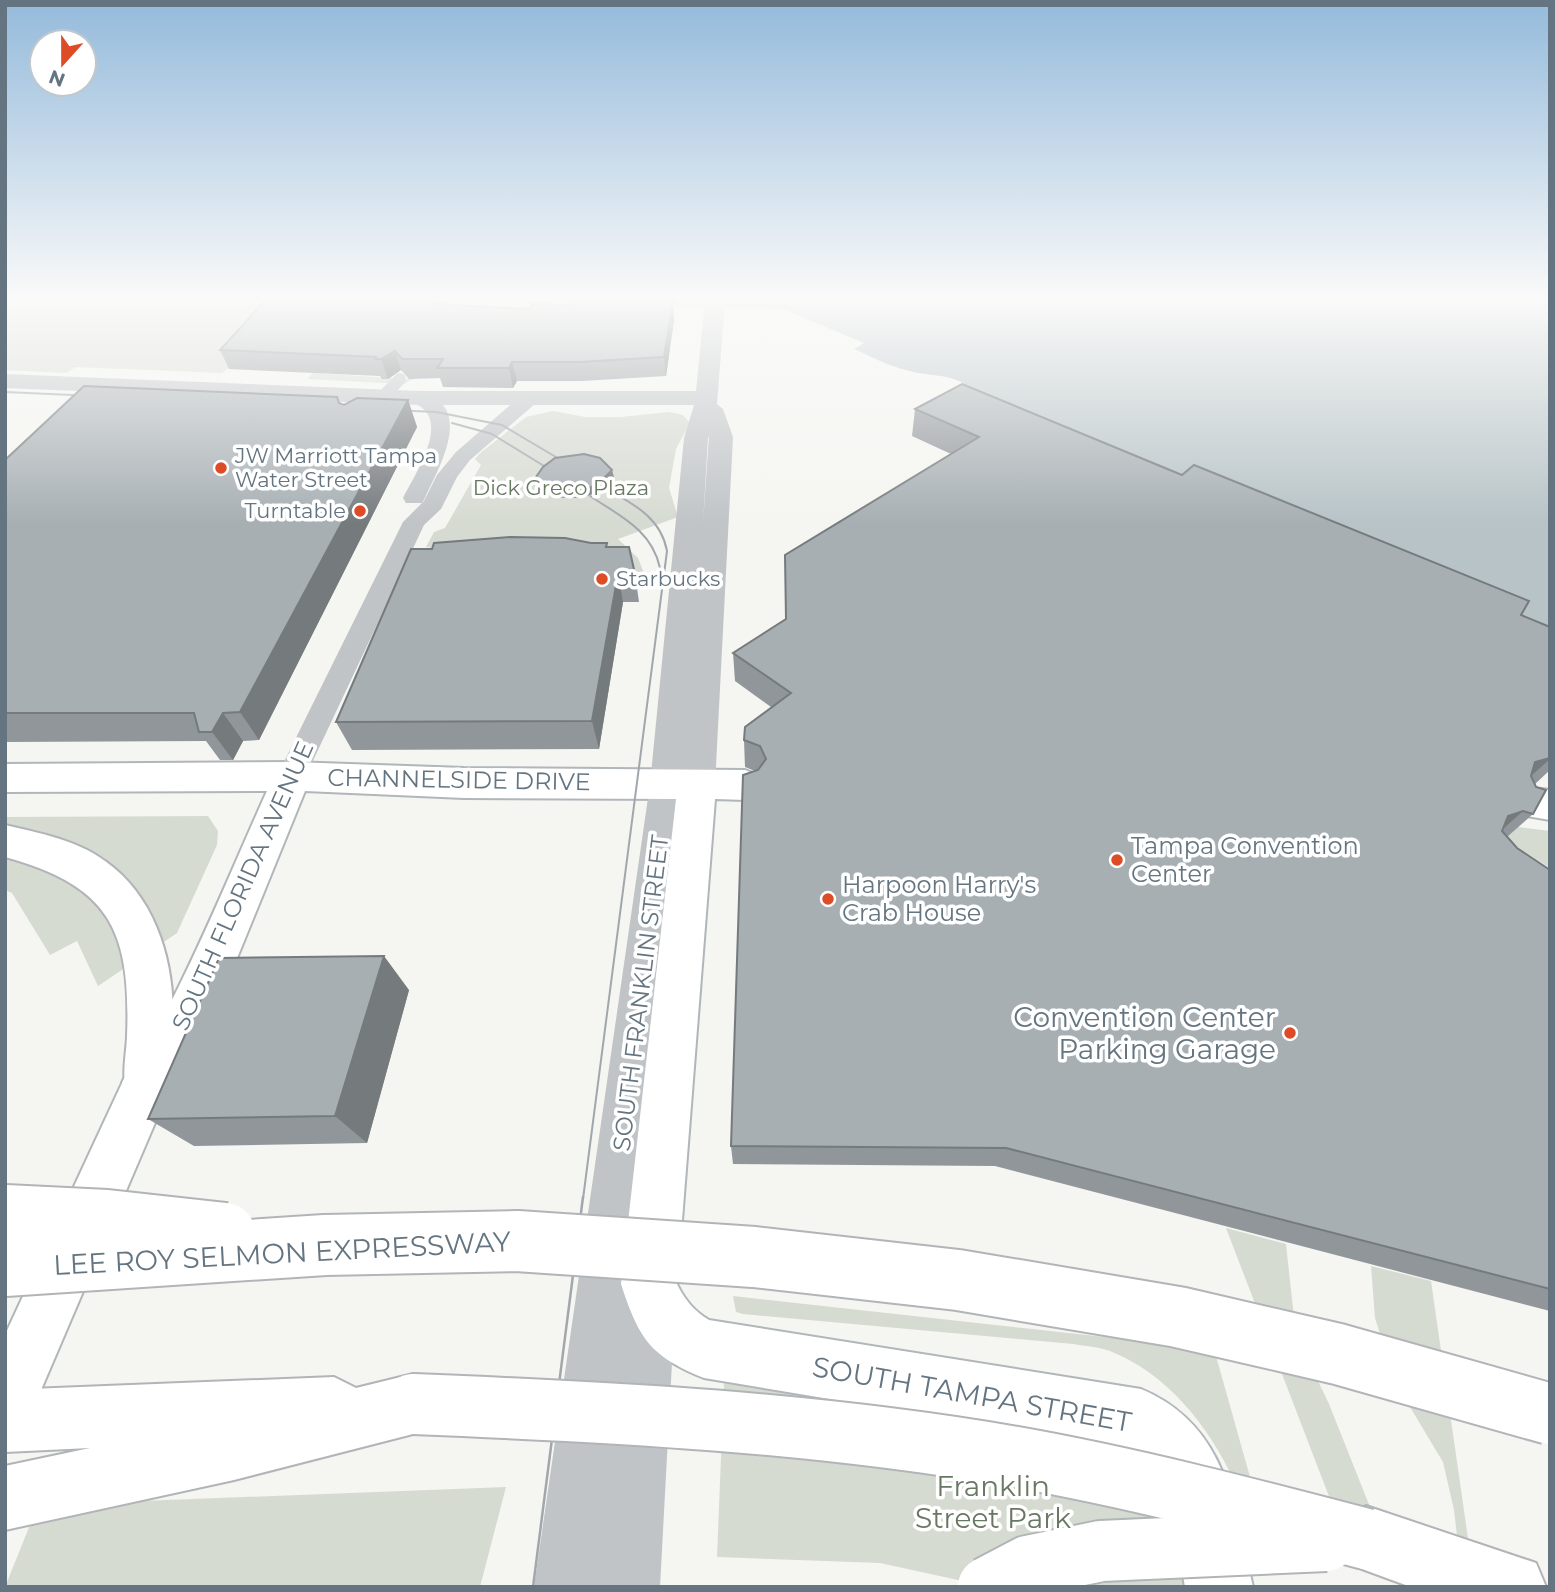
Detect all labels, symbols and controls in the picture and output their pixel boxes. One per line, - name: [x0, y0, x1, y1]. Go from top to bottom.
- north arrow: [28, 28, 98, 98]
- text: N: [46, 65, 68, 92]
- place label: JW Marriott Tampa Water Street: [234, 443, 437, 492]
- marker: JW Marriott Tampa Water Street: [213, 460, 229, 476]
- park label: Dick Greco Plaza: [473, 475, 649, 500]
- place label: Turntable: [245, 498, 346, 523]
- marker: Turntable: [352, 503, 368, 519]
- place label: Starbucks: [616, 566, 720, 591]
- marker: Starbucks: [594, 571, 610, 587]
- street label: SOUTH FLORIDA AVENUE: [166, 737, 320, 1035]
- street label: CHANNELSIDE DRIVE: [327, 763, 591, 796]
- place label: Tampa Convention Center: [1131, 831, 1359, 888]
- street label: SOUTH FRANKLIN STREET: [607, 833, 674, 1153]
- marker: Tampa Convention Center: [1109, 852, 1125, 868]
- place label: Harpoon Harry's Crab House: [842, 870, 1036, 927]
- marker: Harpoon Harry's Crab House: [820, 891, 836, 907]
- place label: Convention Center Parking Garage: [1013, 1000, 1276, 1066]
- marker: Convention Center Parking Garage: [1282, 1025, 1298, 1041]
- street label: LEE ROY SELMON EXPRESSWAY: [52, 1224, 512, 1282]
- street label: SOUTH TAMPA STREET: [810, 1349, 1134, 1439]
- park label: Franklin Street Park: [915, 1469, 1071, 1535]

